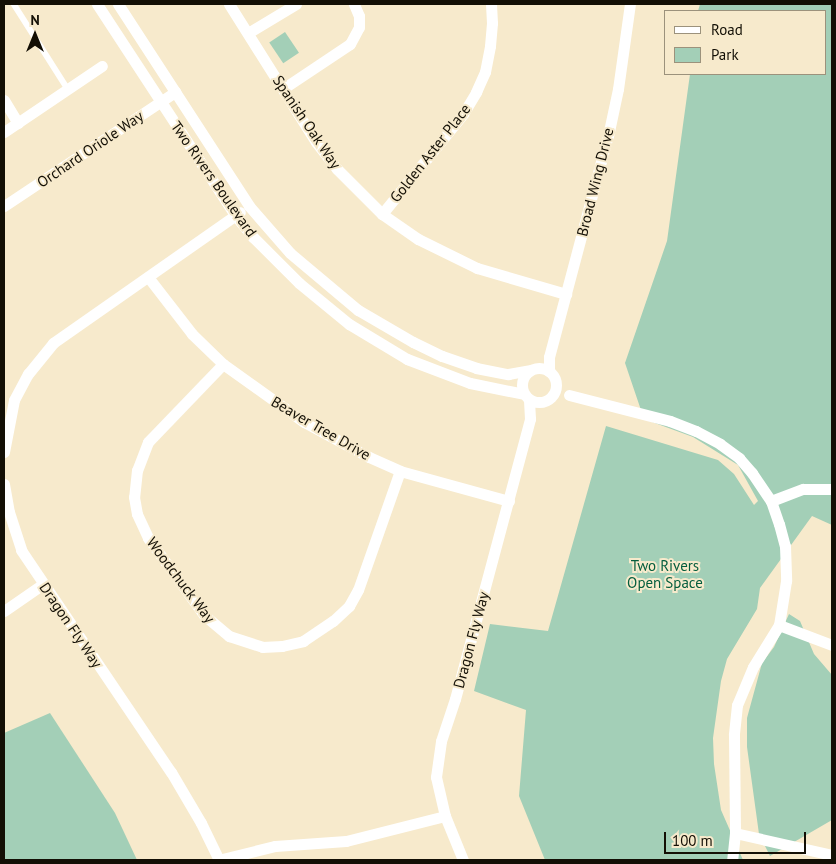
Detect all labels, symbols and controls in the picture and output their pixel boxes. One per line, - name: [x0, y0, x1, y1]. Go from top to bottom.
- north arrow: [10, 10, 60, 60]
- legend: [664, 10, 826, 75]
- text: N: [30, 11, 40, 29]
- text: Road: [711, 20, 743, 39]
- text: Park: [711, 45, 739, 64]
- street label: Spanish Oak Way: [269, 72, 345, 172]
- street label: Golden Aster Place: [386, 100, 474, 206]
- street label: Orchard Oriole Way: [33, 107, 147, 191]
- street label: Two Rivers Boulevard: [167, 118, 261, 240]
- street label: Broad Wing Drive: [573, 126, 617, 238]
- street label: Beaver Tree Drive: [268, 392, 374, 464]
- street label: Woodchuck Way: [143, 533, 219, 627]
- park label: Two Rivers Open Space: [627, 556, 703, 591]
- street label: Dragon Fly Way: [36, 579, 106, 671]
- street label: Dragon Fly Way: [449, 589, 493, 691]
- scale bar: [666, 822, 808, 854]
- text: 100 m: [672, 831, 713, 850]

